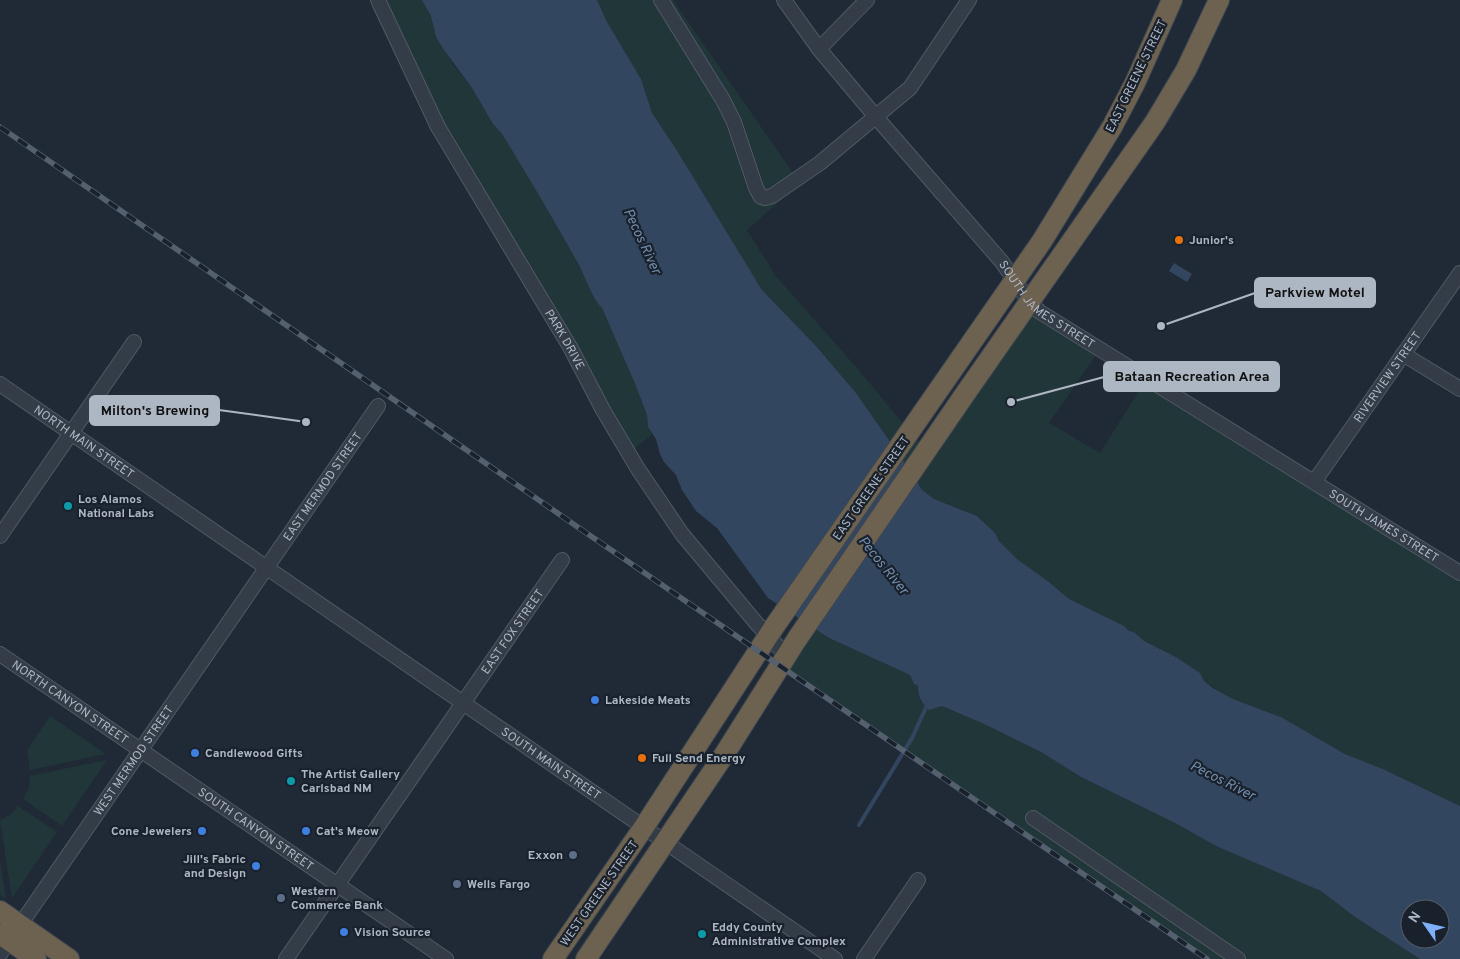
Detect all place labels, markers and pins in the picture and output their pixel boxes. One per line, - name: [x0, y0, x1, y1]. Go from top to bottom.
- place label: Junior's: [1189, 233, 1234, 249]
- marker: Junior's: [1173, 234, 1185, 246]
- callout: Parkview Motel: [1255, 278, 1375, 307]
- callout: Bataan Recreation Area: [1104, 362, 1279, 391]
- callout: Milton's Brewing: [90, 396, 219, 425]
- place label: Los Alamos National Labs: [78, 492, 154, 522]
- marker: Los Alamos National Labs: [62, 500, 74, 512]
- place label: Lakeside Meats: [605, 693, 691, 709]
- marker: Lakeside Meats: [589, 694, 601, 706]
- place label: Candlewood Gifts: [205, 746, 303, 762]
- marker: Candlewood Gifts: [189, 747, 201, 759]
- place label: Full Send Energy: [652, 751, 746, 767]
- marker: Full Send Energy: [636, 752, 648, 764]
- place label: The Artist Gallery Carlsbad NM: [301, 767, 400, 797]
- marker: The Artist Gallery Carlsbad NM: [285, 775, 297, 787]
- place label: Cone Jewelers: [111, 824, 192, 840]
- place label: Cat's Meow: [316, 824, 379, 840]
- marker: Cone Jewelers: [196, 825, 208, 837]
- marker: Cat's Meow: [300, 825, 312, 837]
- place label: Exxon: [528, 848, 563, 864]
- marker: Exxon: [567, 849, 579, 861]
- place label: Jill's Fabric and Design: [183, 852, 246, 882]
- marker: Jill's Fabric and Design: [250, 860, 262, 872]
- place label: Wells Fargo: [467, 877, 530, 893]
- marker: Wells Fargo: [451, 878, 463, 890]
- place label: Western Commerce Bank: [291, 884, 383, 914]
- marker: Western Commerce Bank: [275, 892, 287, 904]
- place label: Eddy County Administrative Complex: [712, 920, 846, 950]
- place label: Vision Source: [354, 925, 431, 941]
- marker: Vision Source: [338, 926, 350, 938]
- marker: Eddy County Administrative Complex: [696, 928, 708, 940]

